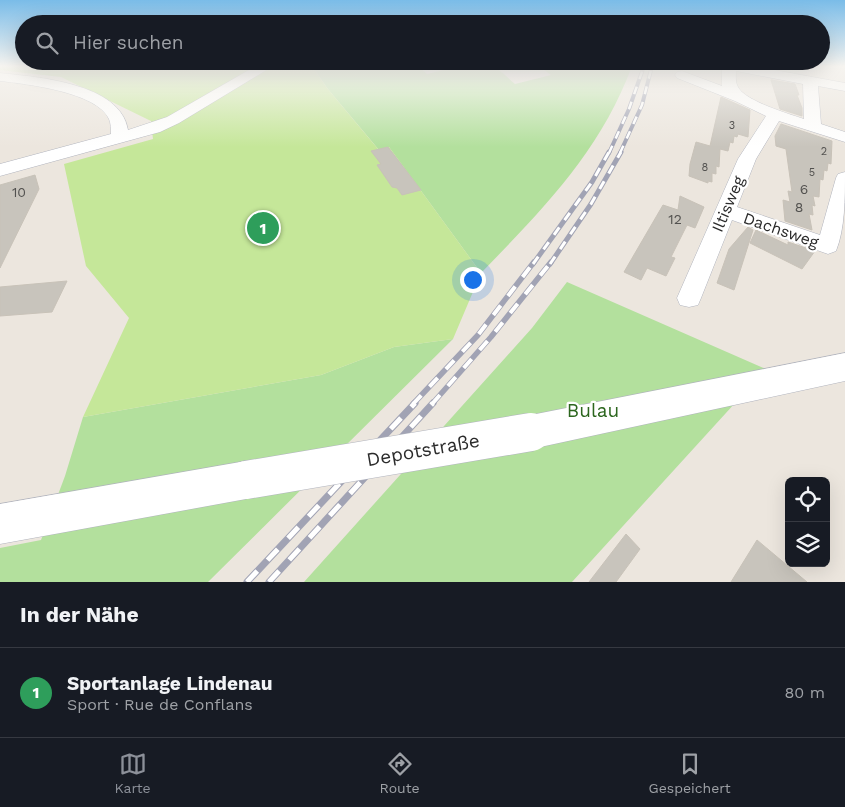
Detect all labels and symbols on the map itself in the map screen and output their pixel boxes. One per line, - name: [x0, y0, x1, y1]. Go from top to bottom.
- house number: 3: [729, 119, 735, 132]
- house number: 2: [821, 145, 827, 158]
- house number: 8: [702, 161, 709, 174]
- house number: 5: [809, 166, 815, 179]
- street label: Iltisweg: [708, 173, 748, 235]
- house number: 6: [800, 181, 808, 197]
- house number: 10: [12, 184, 26, 200]
- house number: 8: [795, 199, 803, 215]
- street label: Dachsweg: [741, 208, 822, 252]
- pin: 1: [247, 209, 279, 247]
- house number: 12: [668, 211, 682, 227]
- your location: [460, 267, 486, 293]
- park label: Bulau: [567, 399, 619, 422]
- street label: Depotstraße: [365, 429, 481, 471]

